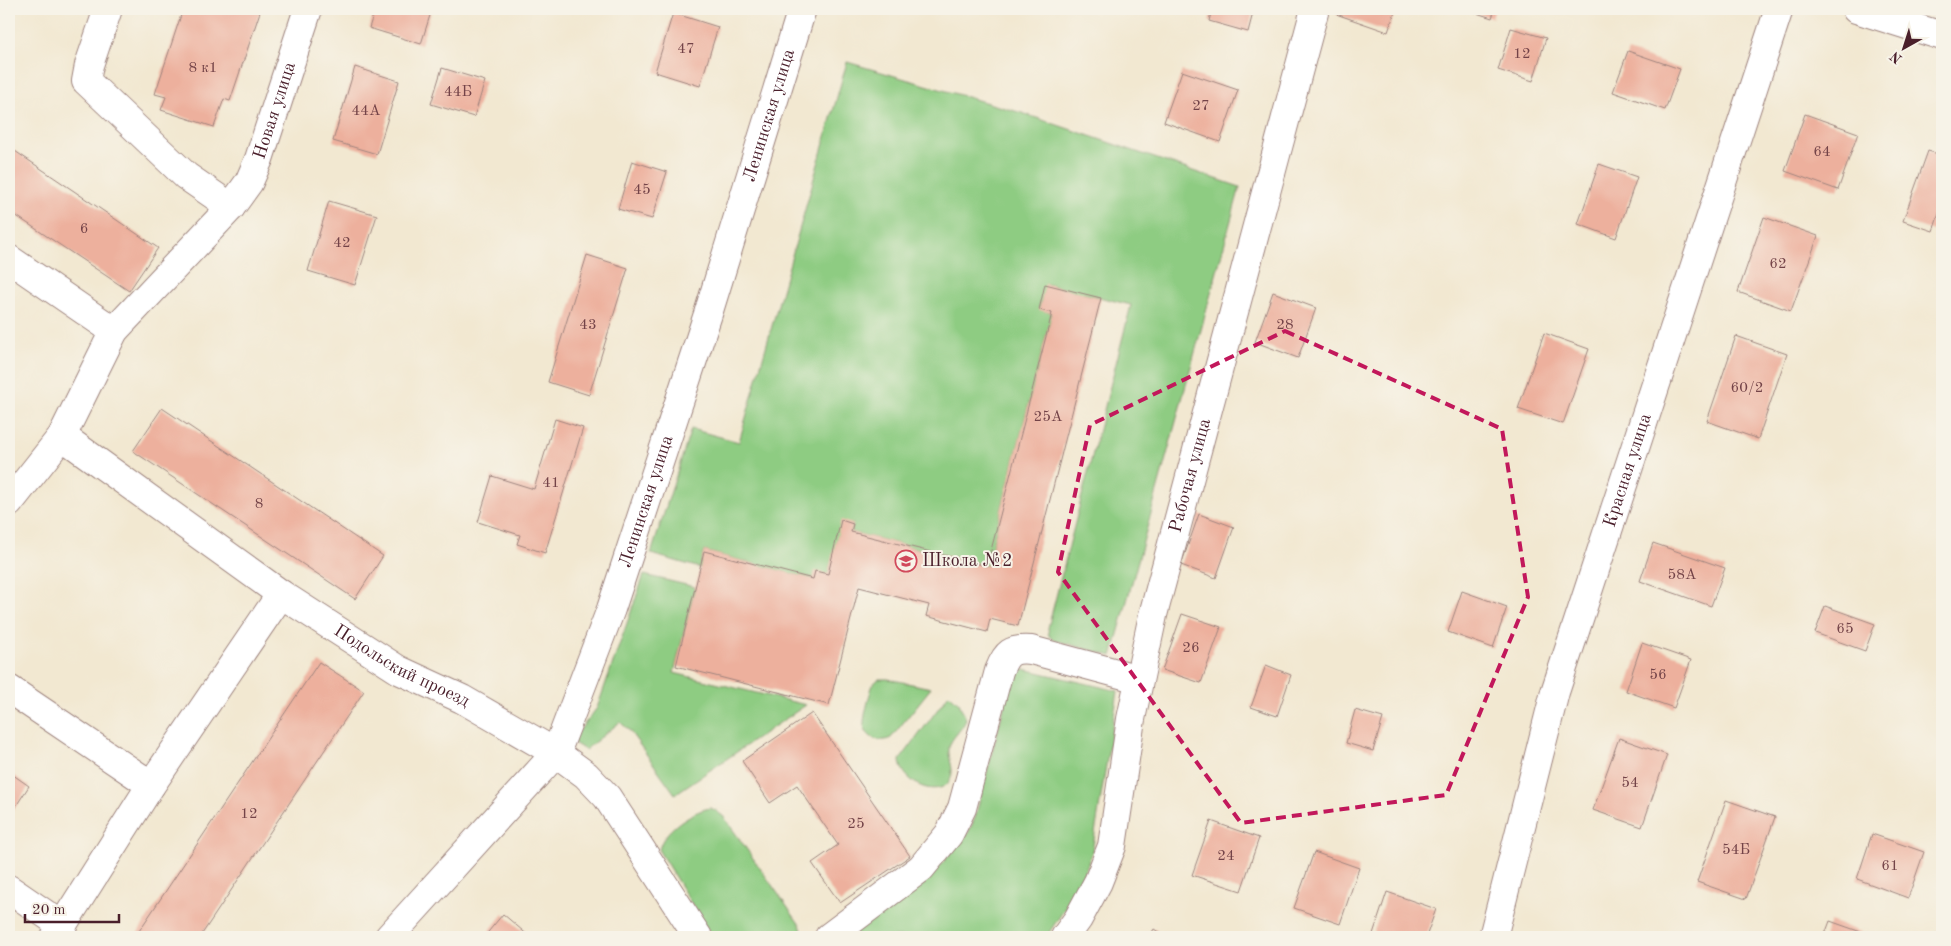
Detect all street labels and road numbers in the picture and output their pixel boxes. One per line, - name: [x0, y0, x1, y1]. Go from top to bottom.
- street label: Ленинская улица: [740, 47, 798, 184]
- street label: Новая улица: [251, 60, 299, 161]
- street label: Красная улица: [1601, 411, 1655, 529]
- street label: Рабочая улица: [1166, 416, 1214, 535]
- street label: Ленинская улица: [616, 433, 677, 570]
- street label: Подольский проезд: [331, 622, 473, 711]

